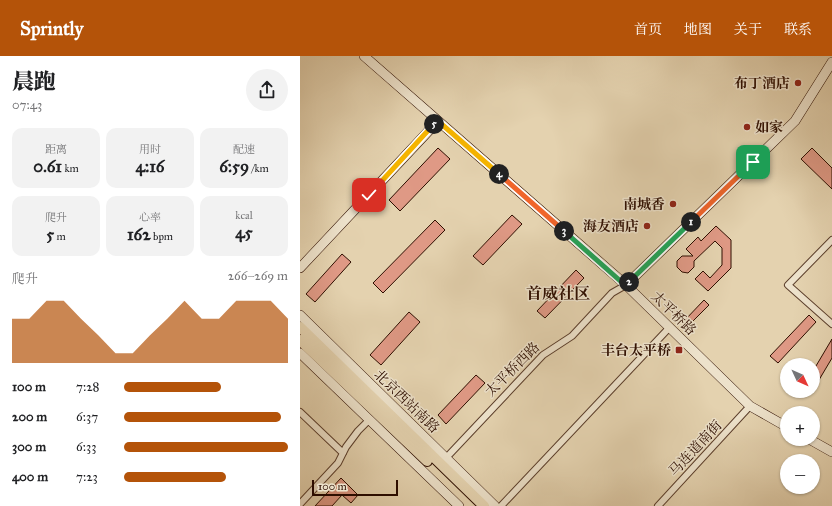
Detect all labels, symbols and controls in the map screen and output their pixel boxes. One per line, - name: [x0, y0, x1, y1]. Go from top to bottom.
- text: Sprintly: [20, 17, 83, 40]
- text: 首页: [634, 21, 662, 38]
- text: 地图: [684, 21, 712, 38]
- text: 关于: [734, 21, 762, 38]
- text: 联系: [784, 21, 812, 38]
- text: 晨跑: [12, 68, 56, 95]
- button: share: [246, 69, 288, 111]
- place label: 布丁酒店: [734, 75, 790, 92]
- marker: 布丁酒店: [793, 78, 803, 88]
- text: 07:43: [12, 97, 42, 113]
- pin: 5: [424, 114, 444, 134]
- text: 5: [431, 117, 437, 130]
- place label: 如家: [755, 119, 783, 136]
- marker: 如家: [742, 122, 752, 132]
- text: 距离: [45, 143, 67, 156]
- text: 用时: [139, 143, 161, 156]
- text: 配速: [233, 143, 255, 156]
- pin: [736, 145, 770, 179]
- icon: arrive: [742, 151, 764, 173]
- text: 0.61: [33, 156, 62, 177]
- text: 4:16: [135, 156, 165, 177]
- text: 6:59: [219, 156, 249, 177]
- text: km: [62, 162, 79, 175]
- text: /km: [249, 162, 269, 175]
- pin: 4: [489, 164, 509, 184]
- text: 4: [496, 167, 502, 180]
- pin: [352, 178, 386, 212]
- icon: check: [358, 184, 380, 206]
- place label: 南城香: [623, 196, 665, 213]
- marker: 南城香: [668, 199, 678, 209]
- text: kcal: [235, 209, 253, 222]
- text: 爬升: [45, 211, 67, 224]
- text: 心率: [139, 211, 161, 224]
- pin: 1: [681, 212, 701, 232]
- text: 1: [689, 215, 693, 228]
- place label: 海友酒店: [583, 218, 639, 235]
- pin: 3: [554, 221, 574, 241]
- marker: 海友酒店: [642, 221, 652, 231]
- text: 45: [235, 222, 253, 243]
- text: 5: [46, 224, 54, 245]
- text: 162: [127, 224, 151, 245]
- text: 3: [562, 224, 566, 237]
- text: m: [54, 230, 66, 243]
- text: bpm: [151, 230, 173, 243]
- text: 266–269 m: [228, 268, 288, 284]
- text: 爬升: [12, 271, 38, 287]
- pin: 2: [619, 272, 639, 292]
- text: 2: [626, 275, 632, 288]
- district label: 首威社区: [526, 284, 590, 303]
- street label: 太平桥路: [648, 288, 700, 339]
- street label: 太平桥西路: [482, 339, 543, 400]
- place label: 丰台太平桥: [601, 342, 671, 359]
- marker: 丰台太平桥: [674, 345, 684, 355]
- north arrow: [780, 358, 820, 398]
- map controls: [780, 358, 820, 494]
- street label: 北京西站南路: [371, 366, 443, 437]
- text: 100 m: [12, 379, 46, 395]
- text: 7:28: [76, 379, 100, 395]
- button: +: [780, 406, 820, 446]
- text: 200 m: [12, 409, 47, 425]
- text: 6:37: [76, 409, 98, 425]
- street label: 马连道南街: [665, 417, 725, 480]
- text: 300 m: [12, 439, 46, 455]
- text: 6:33: [76, 439, 96, 455]
- button: −: [780, 454, 820, 494]
- text: 400 m: [12, 469, 48, 485]
- text: 7:23: [76, 469, 98, 485]
- scale bar: [312, 478, 398, 497]
- text: 100 m: [318, 480, 347, 493]

